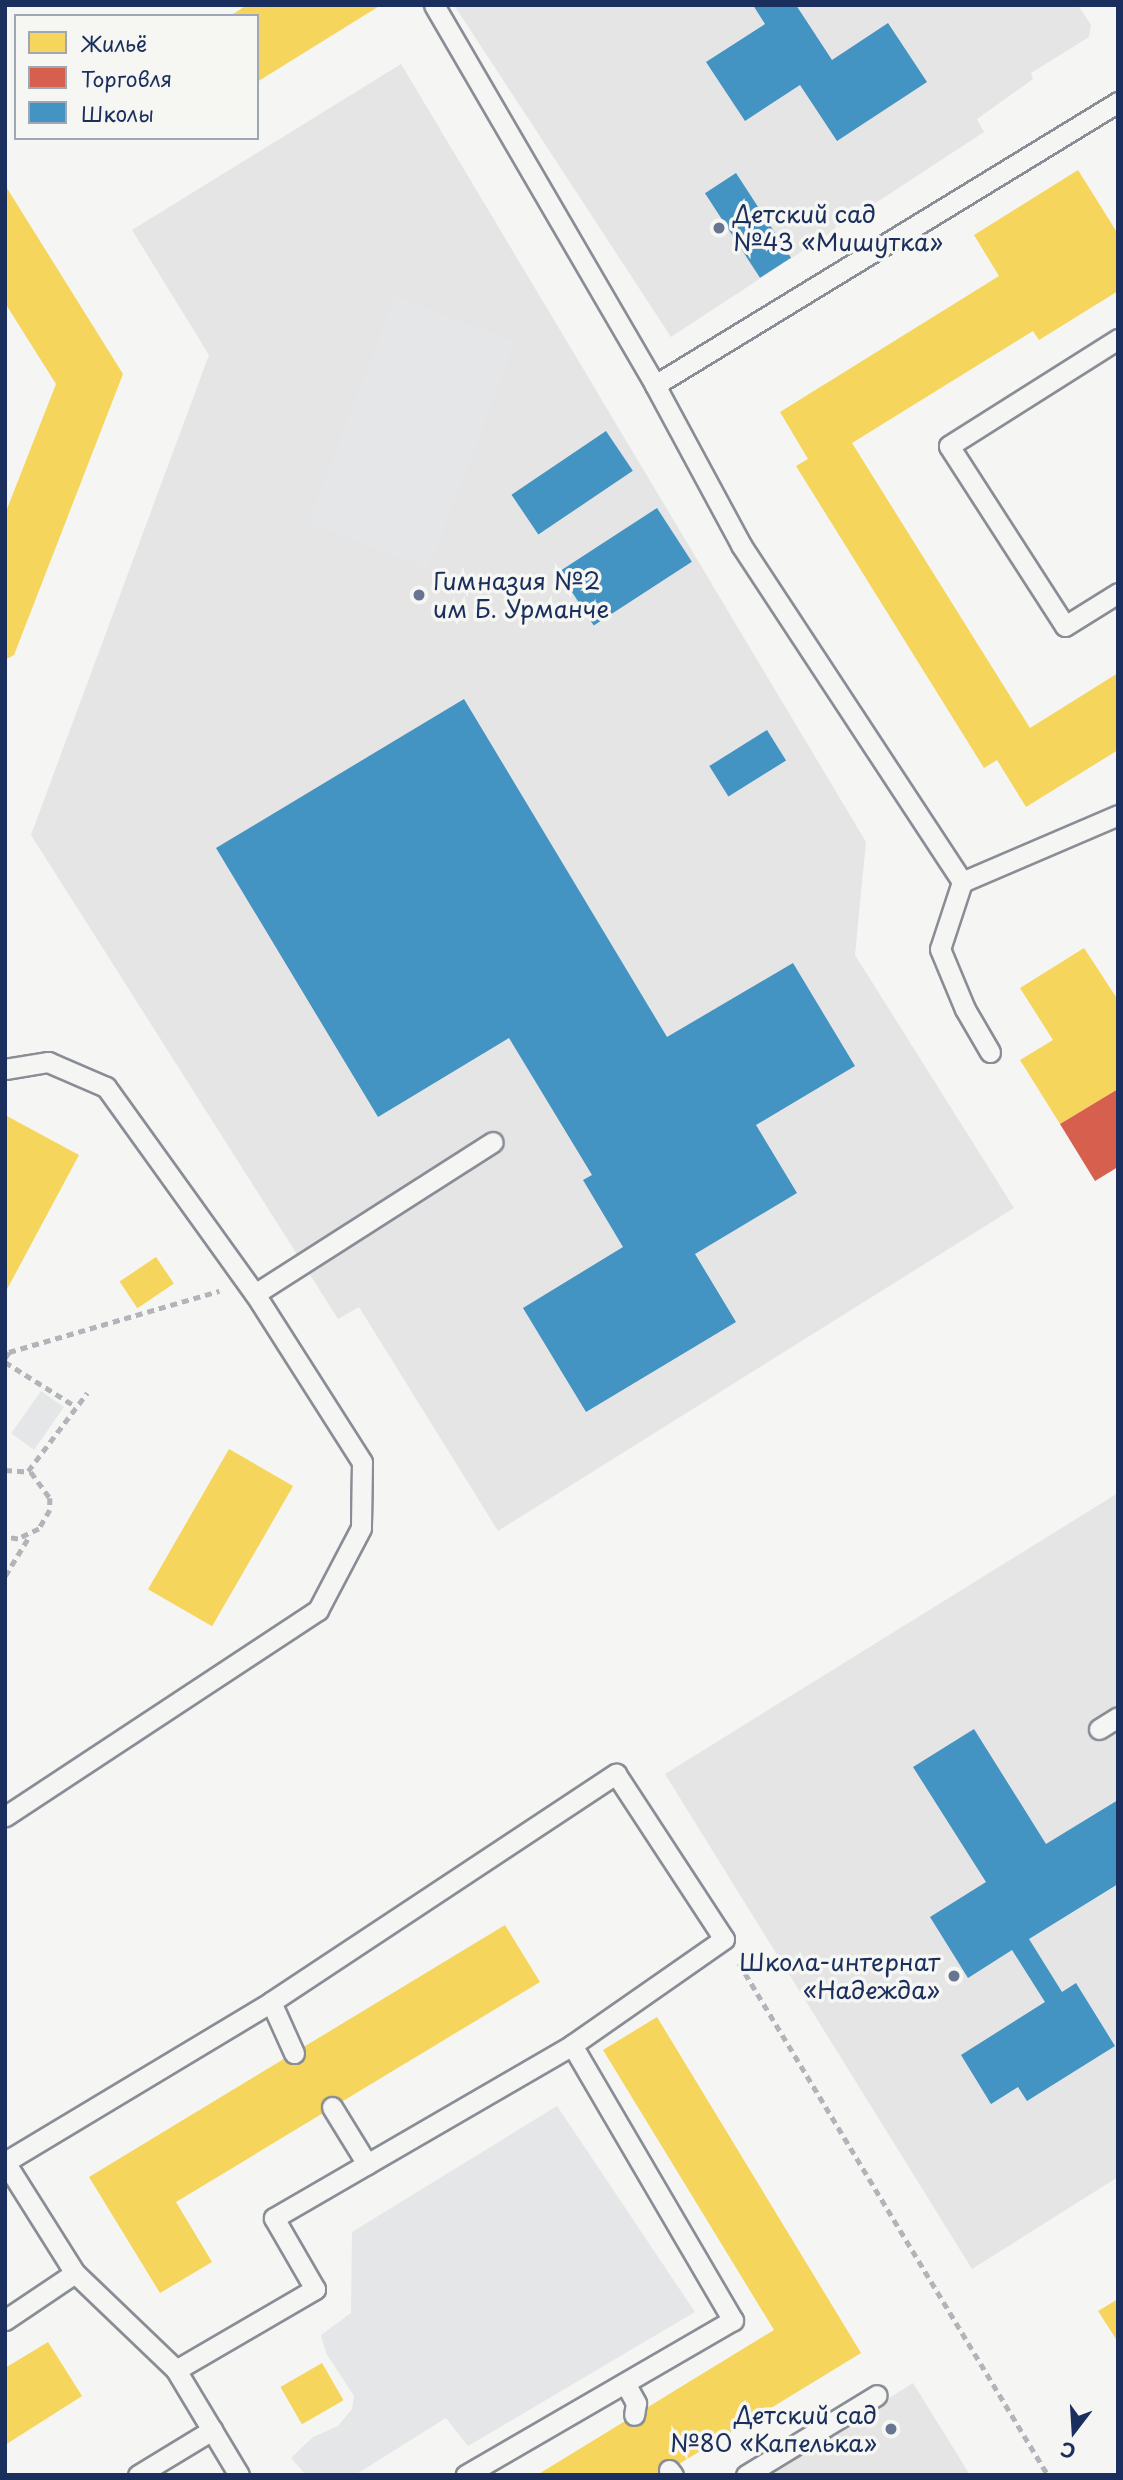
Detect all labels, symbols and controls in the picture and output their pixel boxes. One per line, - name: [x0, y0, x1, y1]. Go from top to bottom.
- legend: [14, 14, 259, 140]
- text: Жильё: [81, 27, 147, 59]
- text: Торговля: [81, 62, 172, 94]
- text: Школы: [81, 97, 154, 129]
- place label: Детский сад №43 «Мишутка»: [733, 200, 943, 256]
- marker: Детский сад №43 «Мишутка»: [711, 220, 727, 236]
- place label: Гимназия №2 им Б. Урманче: [433, 567, 609, 623]
- marker: Гимназия №2 им Б. Урманче: [411, 587, 427, 603]
- place label: Школа-интернат «Надежда»: [739, 1948, 940, 2004]
- marker: Школа-интернат «Надежда»: [946, 1968, 962, 1984]
- north arrow: [1039, 2396, 1109, 2466]
- place label: Детский сад №80 «Капелька»: [670, 2401, 877, 2457]
- marker: Детский сад №80 «Капелька»: [883, 2421, 899, 2437]
- text: С: [1057, 2436, 1079, 2467]

